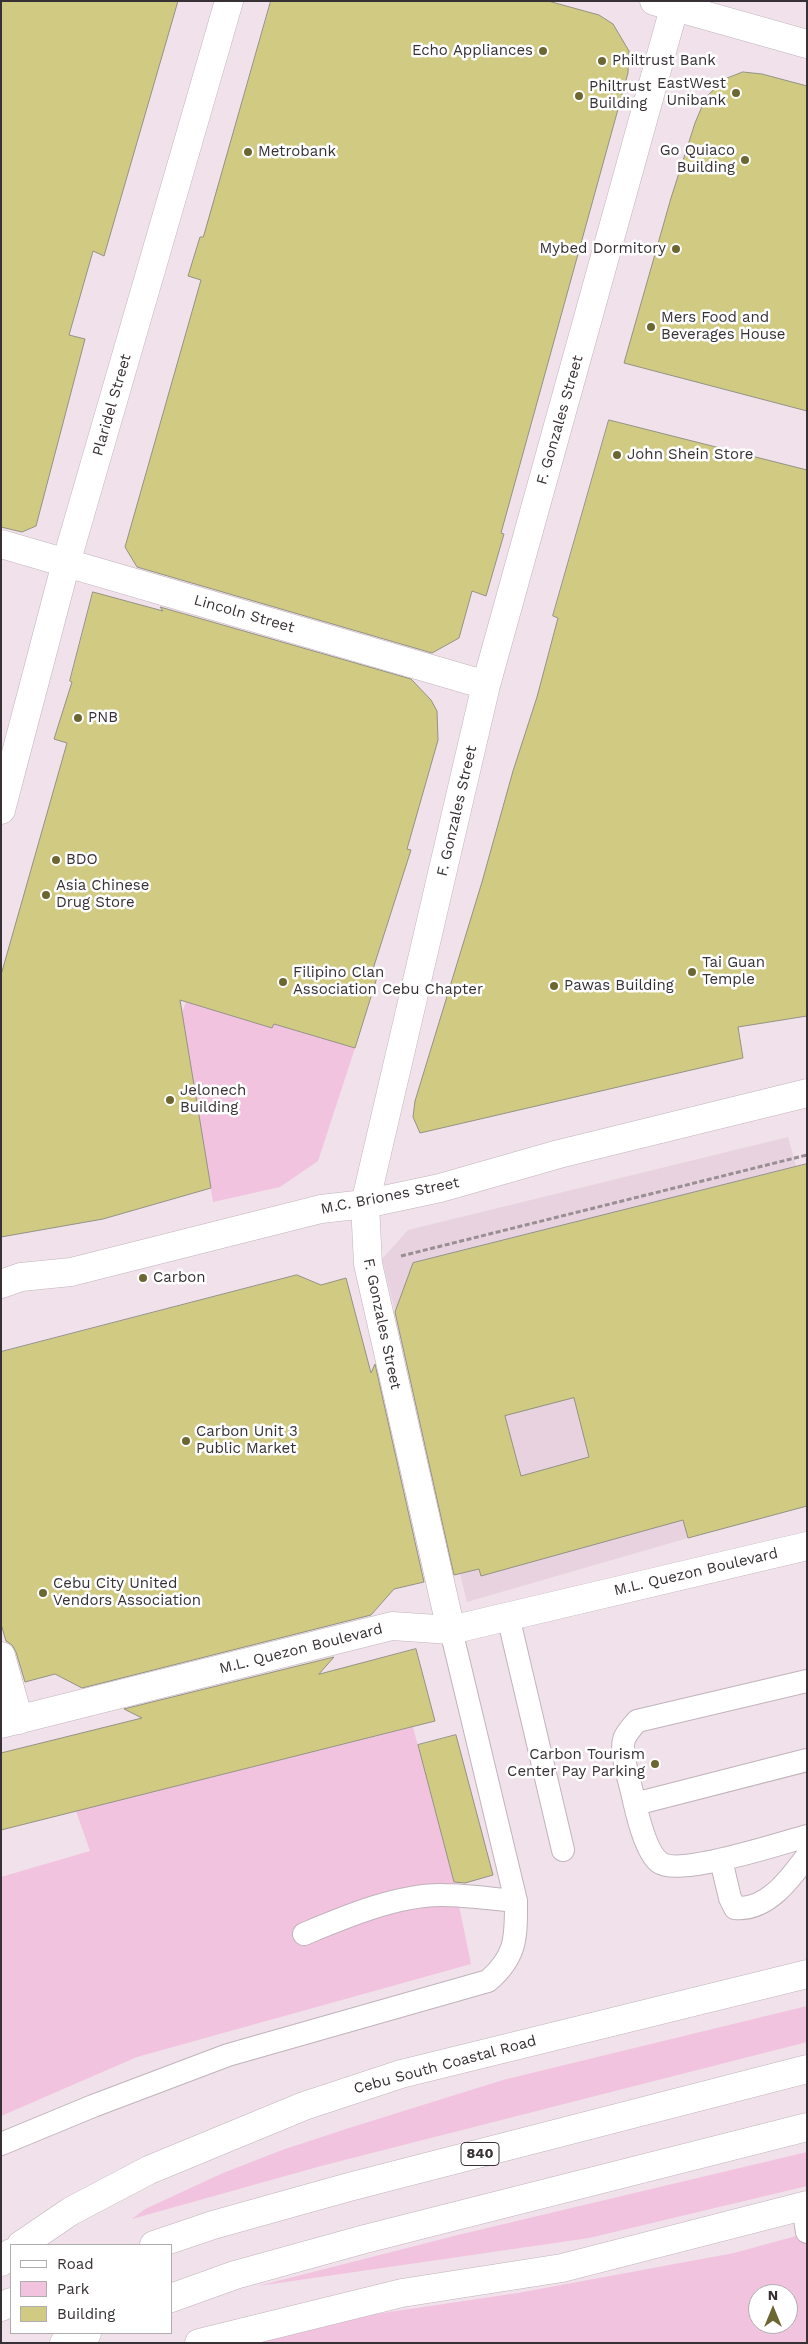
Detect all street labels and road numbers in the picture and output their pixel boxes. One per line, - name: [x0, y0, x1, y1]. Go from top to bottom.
- street label: Plaridel Street: [89, 352, 135, 458]
- street label: F. Gonzales Street: [533, 353, 587, 487]
- street label: Lincoln Street: [192, 591, 296, 637]
- street label: F. Gonzales Street: [433, 744, 481, 878]
- street label: M.C. Briones Street: [319, 1174, 461, 1218]
- street label: F. Gonzales Street: [359, 1257, 405, 1391]
- street label: M.L. Quezon Boulevard: [612, 1544, 780, 1600]
- street label: M.L. Quezon Boulevard: [217, 1620, 385, 1678]
- street label: Cebu South Coastal Road: [352, 2032, 538, 2098]
- road number: 840: [461, 2142, 499, 2166]

